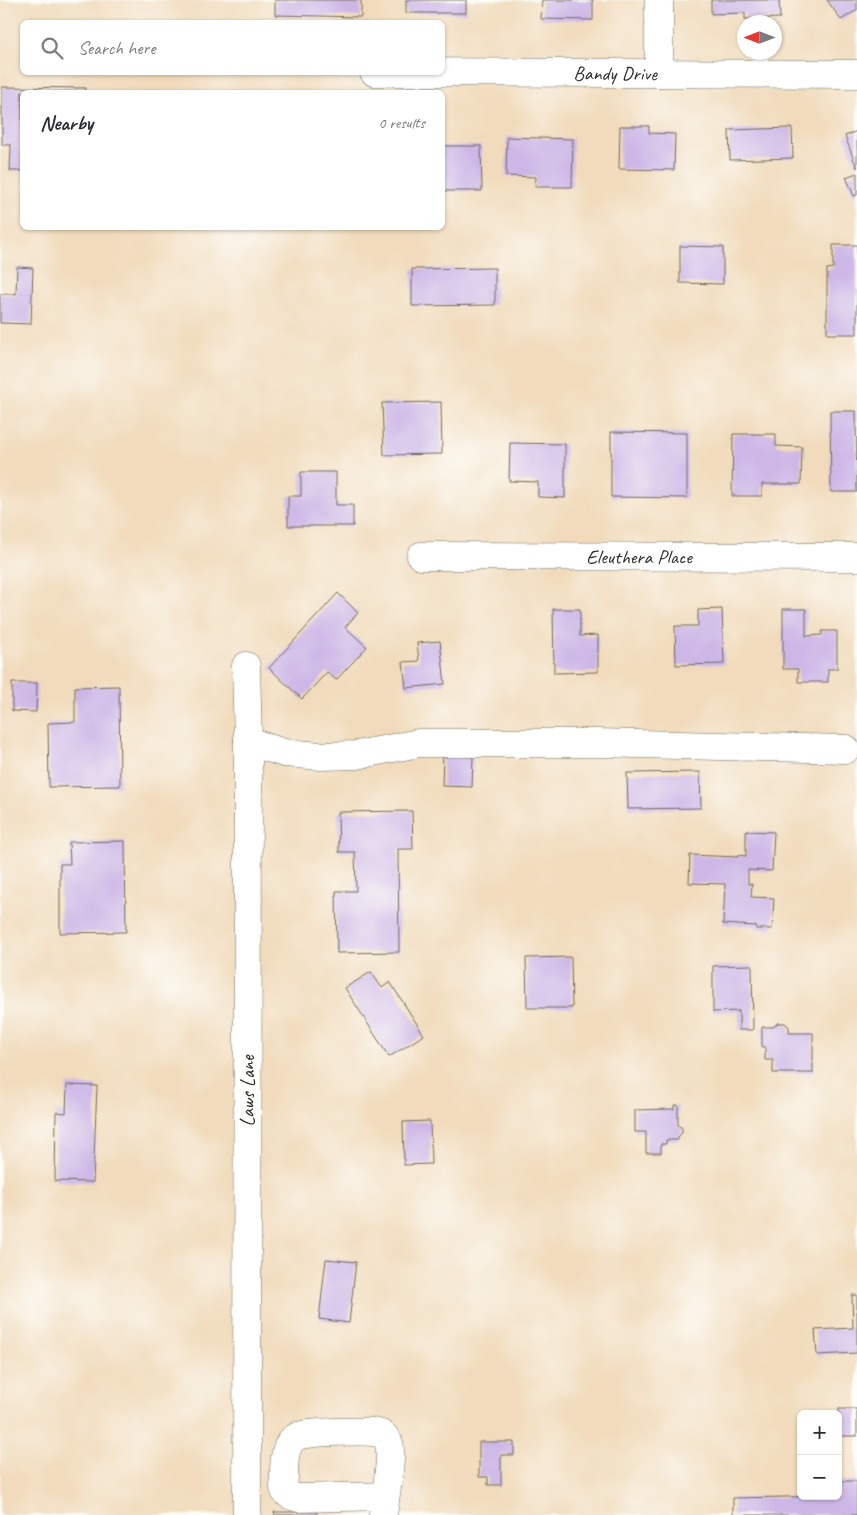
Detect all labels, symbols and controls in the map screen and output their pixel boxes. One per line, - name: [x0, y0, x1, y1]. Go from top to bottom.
- north arrow: [737, 15, 782, 60]
- search box: [20, 20, 445, 75]
- icon: search: [38, 34, 66, 62]
- text: Search here: [78, 36, 155, 60]
- street label: Bandy Drive: [573, 60, 658, 86]
- text: Nearby: [40, 110, 93, 136]
- text: 0 results: [378, 113, 425, 133]
- street label: Eleuthera Place: [586, 544, 693, 569]
- street label: Laws Lane: [235, 1054, 260, 1127]
- map controls: [797, 1410, 842, 1500]
- button: +: [797, 1410, 842, 1455]
- button: −: [797, 1455, 842, 1500]

